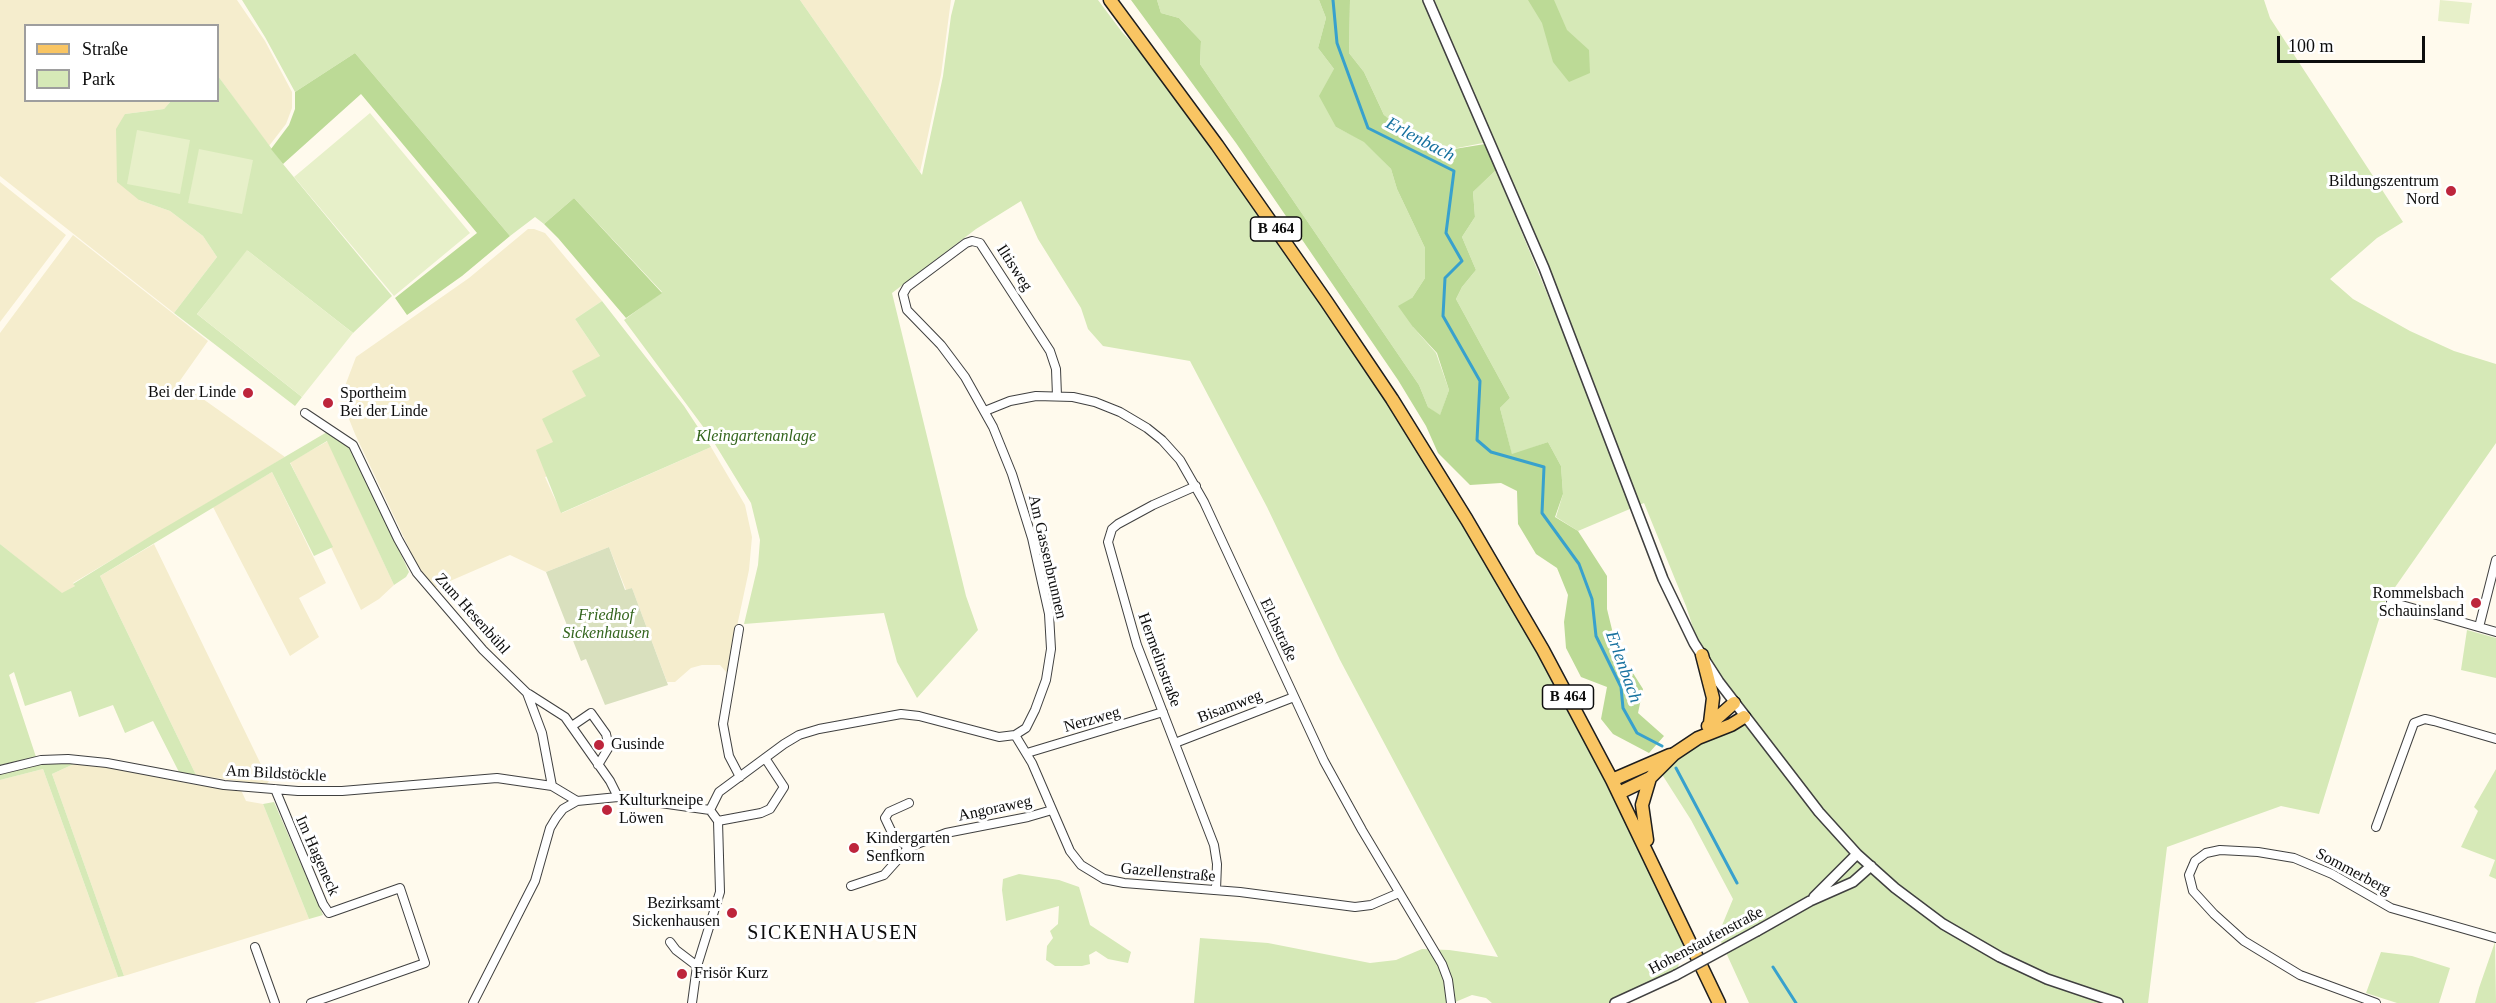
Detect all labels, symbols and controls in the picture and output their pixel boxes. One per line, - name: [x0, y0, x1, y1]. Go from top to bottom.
- legend: [24, 24, 219, 102]
- scale bar: [2280, 24, 2428, 62]
- text: 100 m: [2288, 36, 2334, 56]
- text: Straße: [82, 39, 128, 59]
- text: Park: [82, 69, 115, 89]
- water label: Erlenbach: [1382, 113, 1458, 167]
- place label: Bildungszentrum Nord: [2329, 172, 2439, 210]
- marker: Bildungszentrum Nord: [2444, 184, 2458, 198]
- road number: B 464: [1250, 217, 1302, 241]
- street label: Iltisweg: [992, 241, 1036, 295]
- place label: Bei der Linde: [148, 383, 236, 403]
- place label: Sportheim Bei der Linde: [340, 384, 428, 422]
- marker: Bei der Linde: [241, 386, 255, 400]
- marker: Sportheim Bei der Linde: [321, 396, 335, 410]
- park label: Kleingartenanlage: [696, 427, 816, 447]
- street label: Am Gassenbrunnen: [1023, 493, 1071, 621]
- street label: Zum Hesenbühl: [431, 569, 513, 659]
- place label: Rommelsbach Schauinsland: [2372, 584, 2464, 622]
- street label: Elchstraße: [1255, 595, 1301, 665]
- marker: Rommelsbach Schauinsland: [2469, 596, 2483, 610]
- park label: Friedhof Sickenhausen: [562, 606, 650, 644]
- street label: Hermelinstraße: [1133, 610, 1185, 710]
- water label: Erlenbach: [1600, 628, 1646, 706]
- road number: B 464: [1542, 685, 1594, 709]
- street label: Bisamweg: [1195, 686, 1265, 728]
- street label: Nerzweg: [1062, 703, 1122, 737]
- place label: Gusinde: [611, 735, 664, 755]
- marker: Gusinde: [592, 738, 606, 752]
- street label: Am Bildstöckle: [225, 762, 327, 786]
- place label: Kulturkneipe Löwen: [619, 791, 703, 829]
- street label: Angoraweg: [956, 792, 1034, 826]
- marker: Kulturkneipe Löwen: [600, 803, 614, 817]
- street label: Im Hageneck: [291, 813, 343, 899]
- place label: Kindergarten Senfkorn: [866, 829, 950, 867]
- marker: Kindergarten Senfkorn: [847, 841, 861, 855]
- street label: Sommerberg: [2312, 844, 2394, 900]
- street label: Gazellenstraße: [1120, 859, 1216, 887]
- place label: Bezirksamt Sickenhausen: [632, 894, 720, 932]
- street label: Hohenstaufenstraße: [1645, 903, 1767, 979]
- marker: Bezirksamt Sickenhausen: [725, 906, 739, 920]
- district label: SICKENHAUSEN: [747, 922, 919, 946]
- place label: Frisör Kurz: [694, 964, 768, 984]
- marker: Frisör Kurz: [675, 967, 689, 981]

